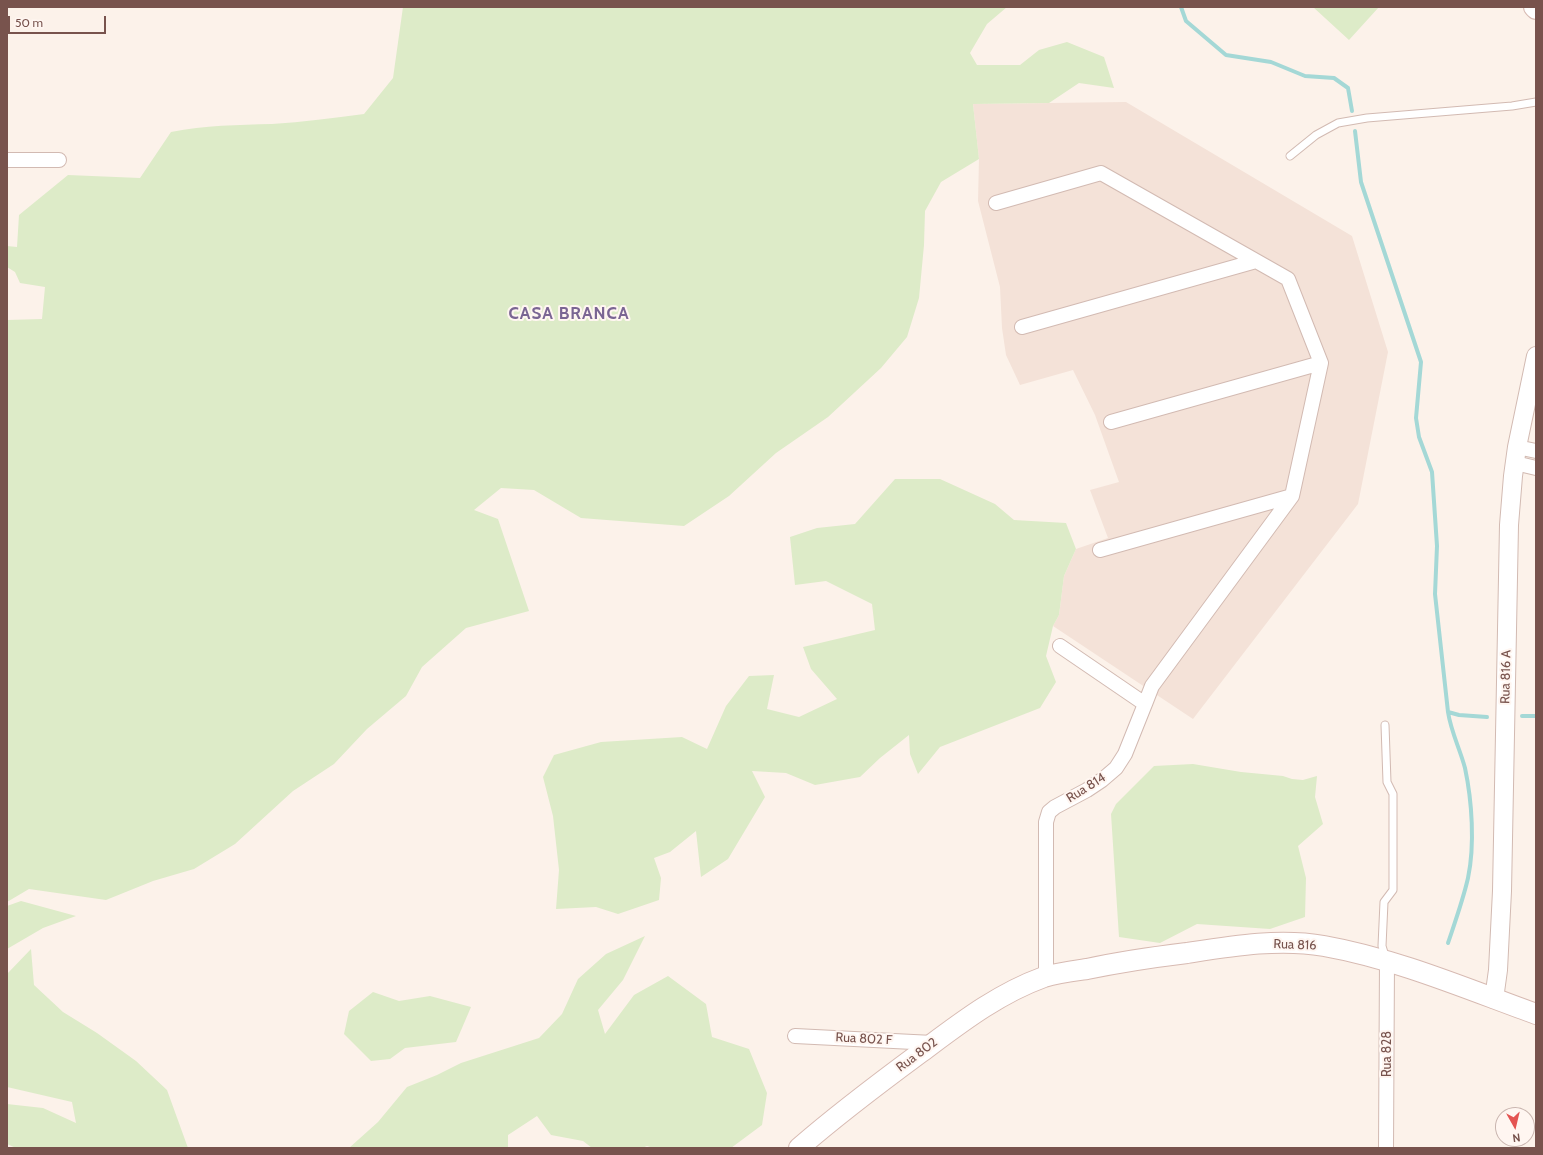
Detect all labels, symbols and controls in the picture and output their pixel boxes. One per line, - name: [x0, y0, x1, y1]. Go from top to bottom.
- scale bar: [10, 8, 108, 34]
- text: 50 m: [15, 15, 43, 30]
- district label: CASA BRANCA: [508, 304, 630, 324]
- street label: Rua 816 A: [1498, 650, 1514, 704]
- street label: Rua 814: [1064, 770, 1108, 806]
- street label: Rua 816: [1273, 936, 1317, 954]
- street label: Rua 802 F: [835, 1030, 893, 1048]
- street label: Rua 828: [1379, 1031, 1395, 1077]
- street label: Rua 802: [893, 1035, 941, 1075]
- north arrow: [1495, 1107, 1535, 1147]
- text: N: [1512, 1130, 1521, 1145]

